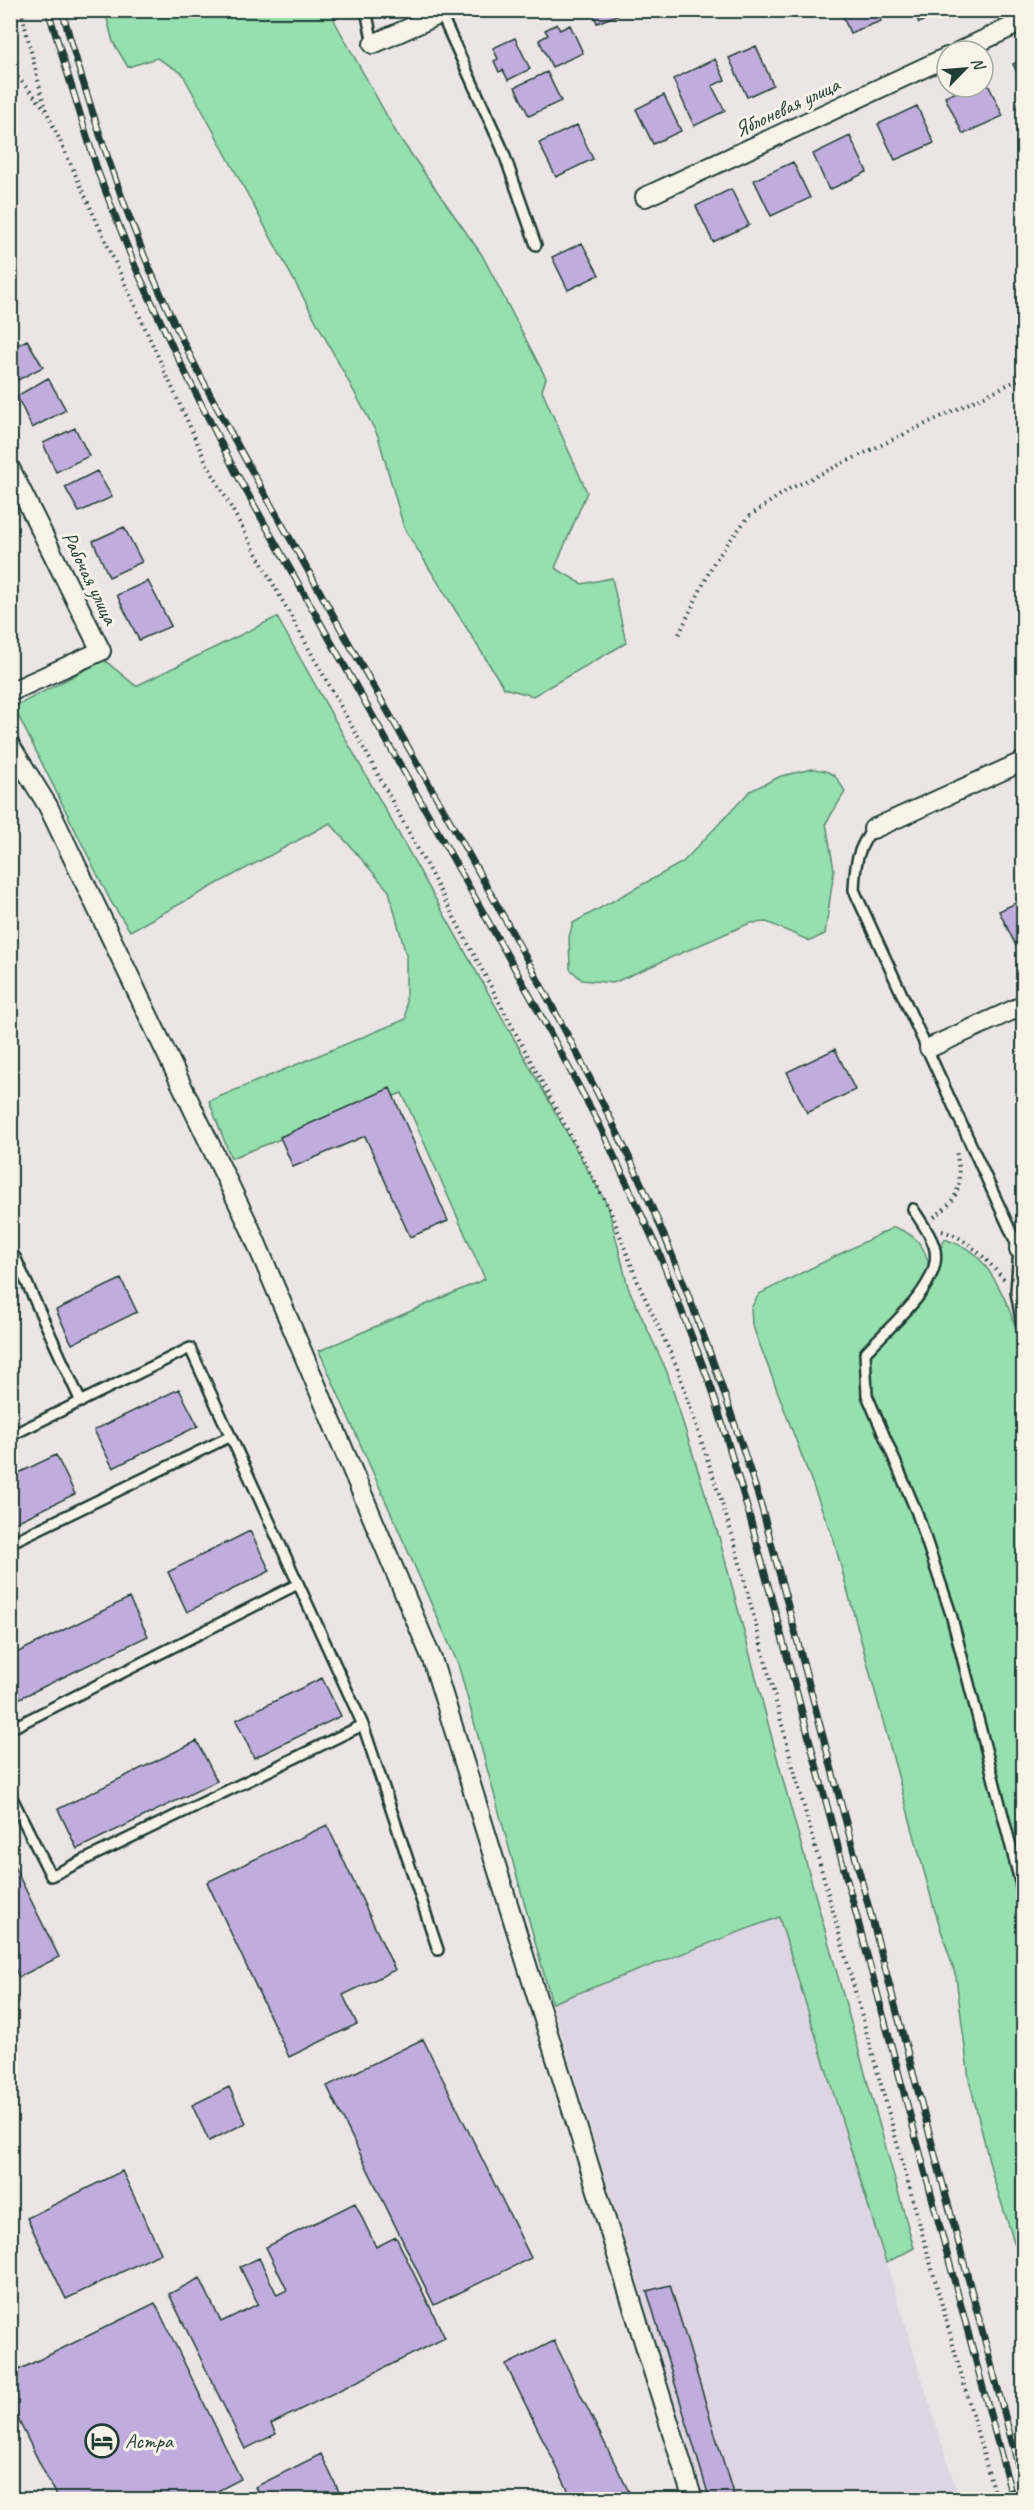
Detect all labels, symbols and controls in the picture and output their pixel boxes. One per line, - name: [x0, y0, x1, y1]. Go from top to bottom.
- north arrow: [935, 39, 995, 99]
- text: N: [967, 54, 990, 75]
- street label: Яблоневая улица: [730, 71, 845, 143]
- street label: Рабочая улица: [56, 527, 124, 630]
- hotel icon: Астра: [84, 2423, 120, 2459]
- place label: Астра: [125, 2428, 175, 2454]

